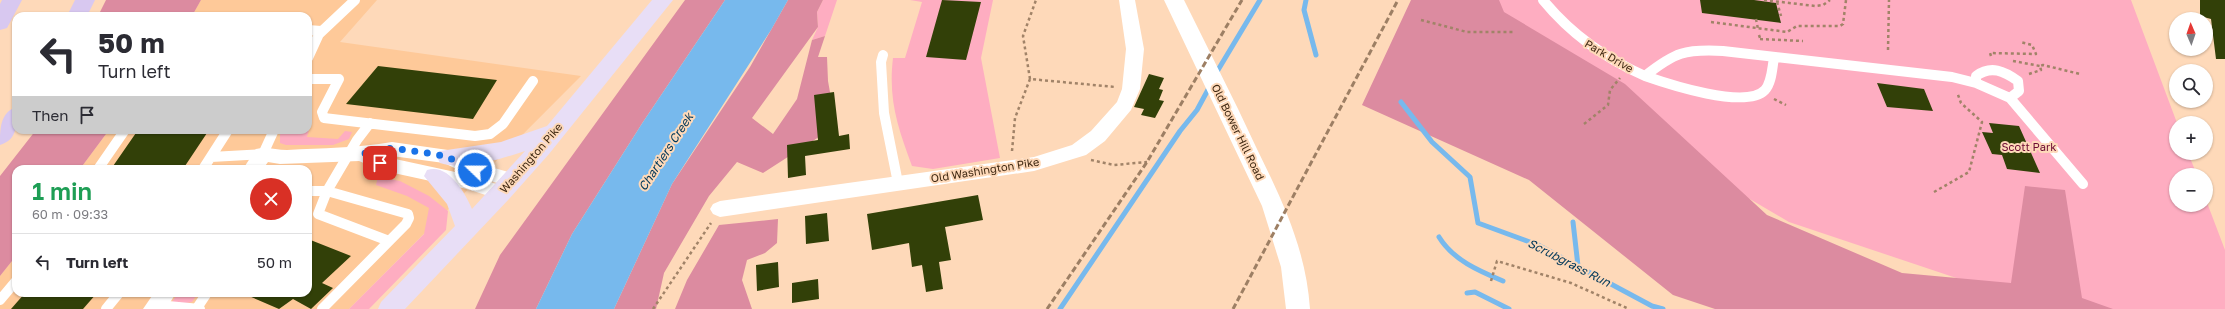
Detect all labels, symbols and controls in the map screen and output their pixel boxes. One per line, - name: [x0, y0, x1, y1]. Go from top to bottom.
- north arrow: [2169, 12, 2213, 56]
- map controls: [2169, 12, 2213, 212]
- text: 50 m: [98, 26, 165, 59]
- icon: left: [32, 28, 84, 80]
- street label: Park Drive: [1583, 36, 1636, 75]
- text: Turn left: [98, 60, 171, 82]
- button: search: [2169, 64, 2213, 108]
- street label: Old Bower Hill Road: [1210, 82, 1267, 182]
- icon: arrive: [76, 104, 98, 126]
- text: Then: [32, 106, 68, 124]
- water label: Chartiers Creek: [635, 109, 697, 193]
- button: +: [2169, 116, 2213, 160]
- street label: Washington Pike: [497, 120, 565, 195]
- park label: Scott Park: [2002, 140, 2056, 153]
- pin: [363, 146, 397, 180]
- position arrow: [454, 149, 496, 191]
- icon: arrive: [369, 152, 391, 174]
- street label: Old Washington Pike: [930, 155, 1040, 184]
- button: −: [2169, 168, 2213, 212]
- text: 1 min: [32, 176, 92, 205]
- button: close: [250, 178, 292, 220]
- text: 60 m · 09:33: [32, 206, 108, 222]
- water label: Scrubgrass Run: [1525, 235, 1614, 290]
- icon: left: [32, 251, 54, 273]
- text: Turn left: [66, 253, 128, 271]
- text: 50 m: [257, 253, 292, 271]

